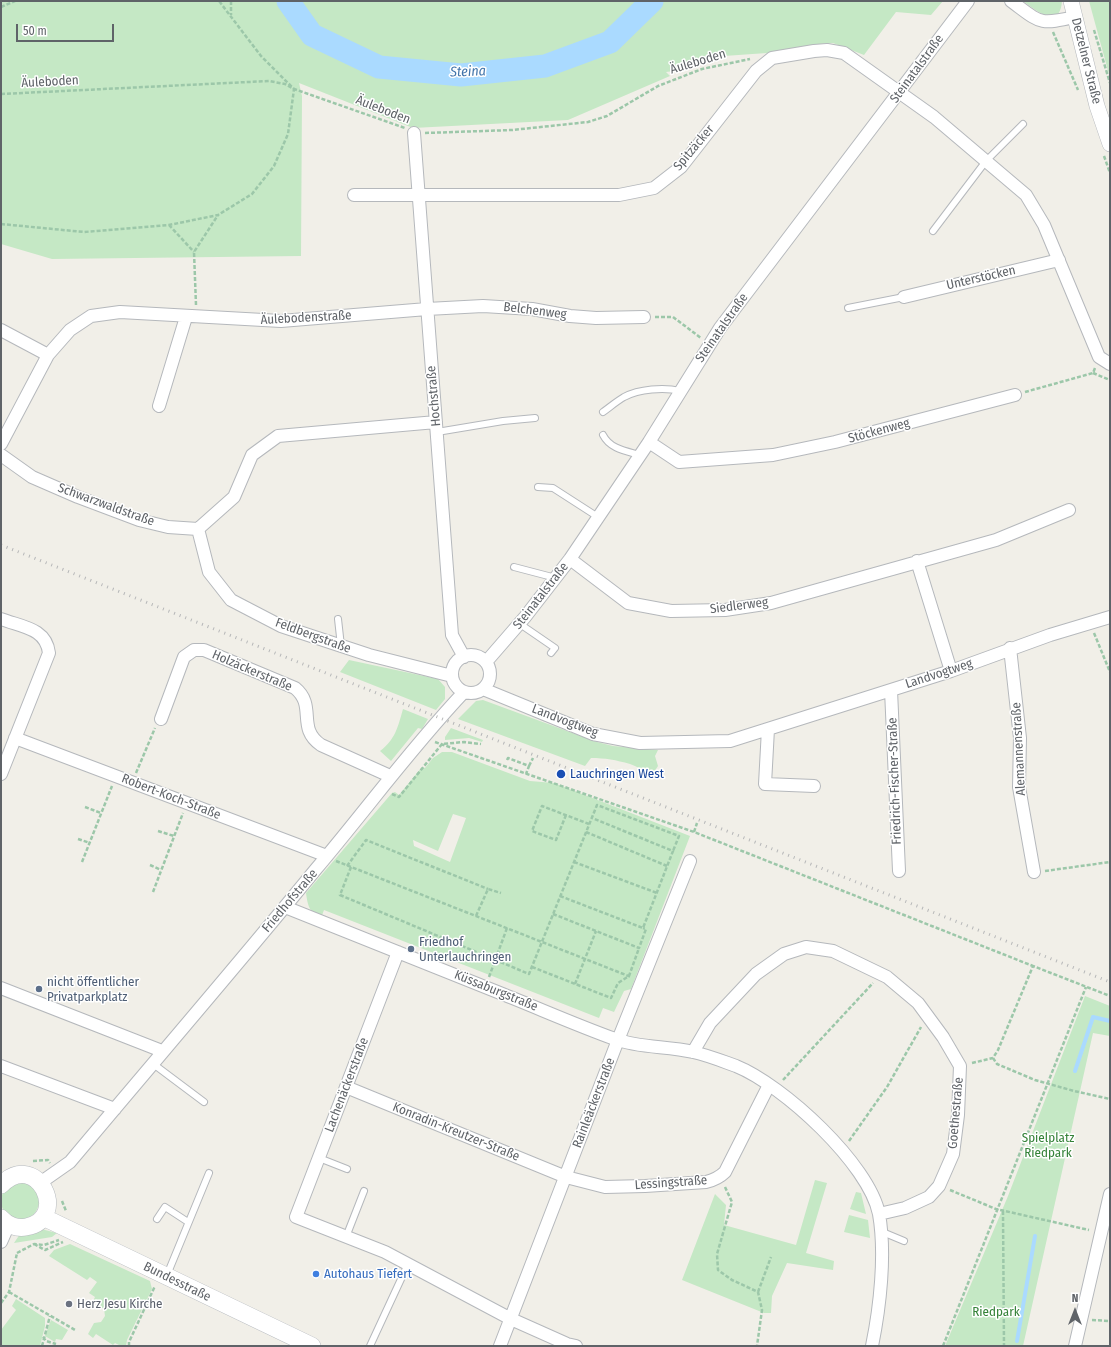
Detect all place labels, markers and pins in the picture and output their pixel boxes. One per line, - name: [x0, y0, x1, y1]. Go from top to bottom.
- place label: Lauchringen West: [570, 766, 664, 782]
- marker: Lauchringen West: [555, 768, 567, 780]
- place label: Friedhof Unterlauchringen: [419, 934, 511, 965]
- marker: Friedhof Unterlauchringen: [406, 944, 416, 954]
- place label: nicht öffentlicher Privatparkplatz: [47, 974, 139, 1005]
- marker: nicht öffentlicher Privatparkplatz: [34, 984, 44, 994]
- place label: Autohaus Tiefert: [324, 1266, 412, 1282]
- marker: Autohaus Tiefert: [311, 1269, 321, 1279]
- place label: Herz Jesu Kirche: [77, 1296, 162, 1312]
- marker: Herz Jesu Kirche: [64, 1299, 74, 1309]

